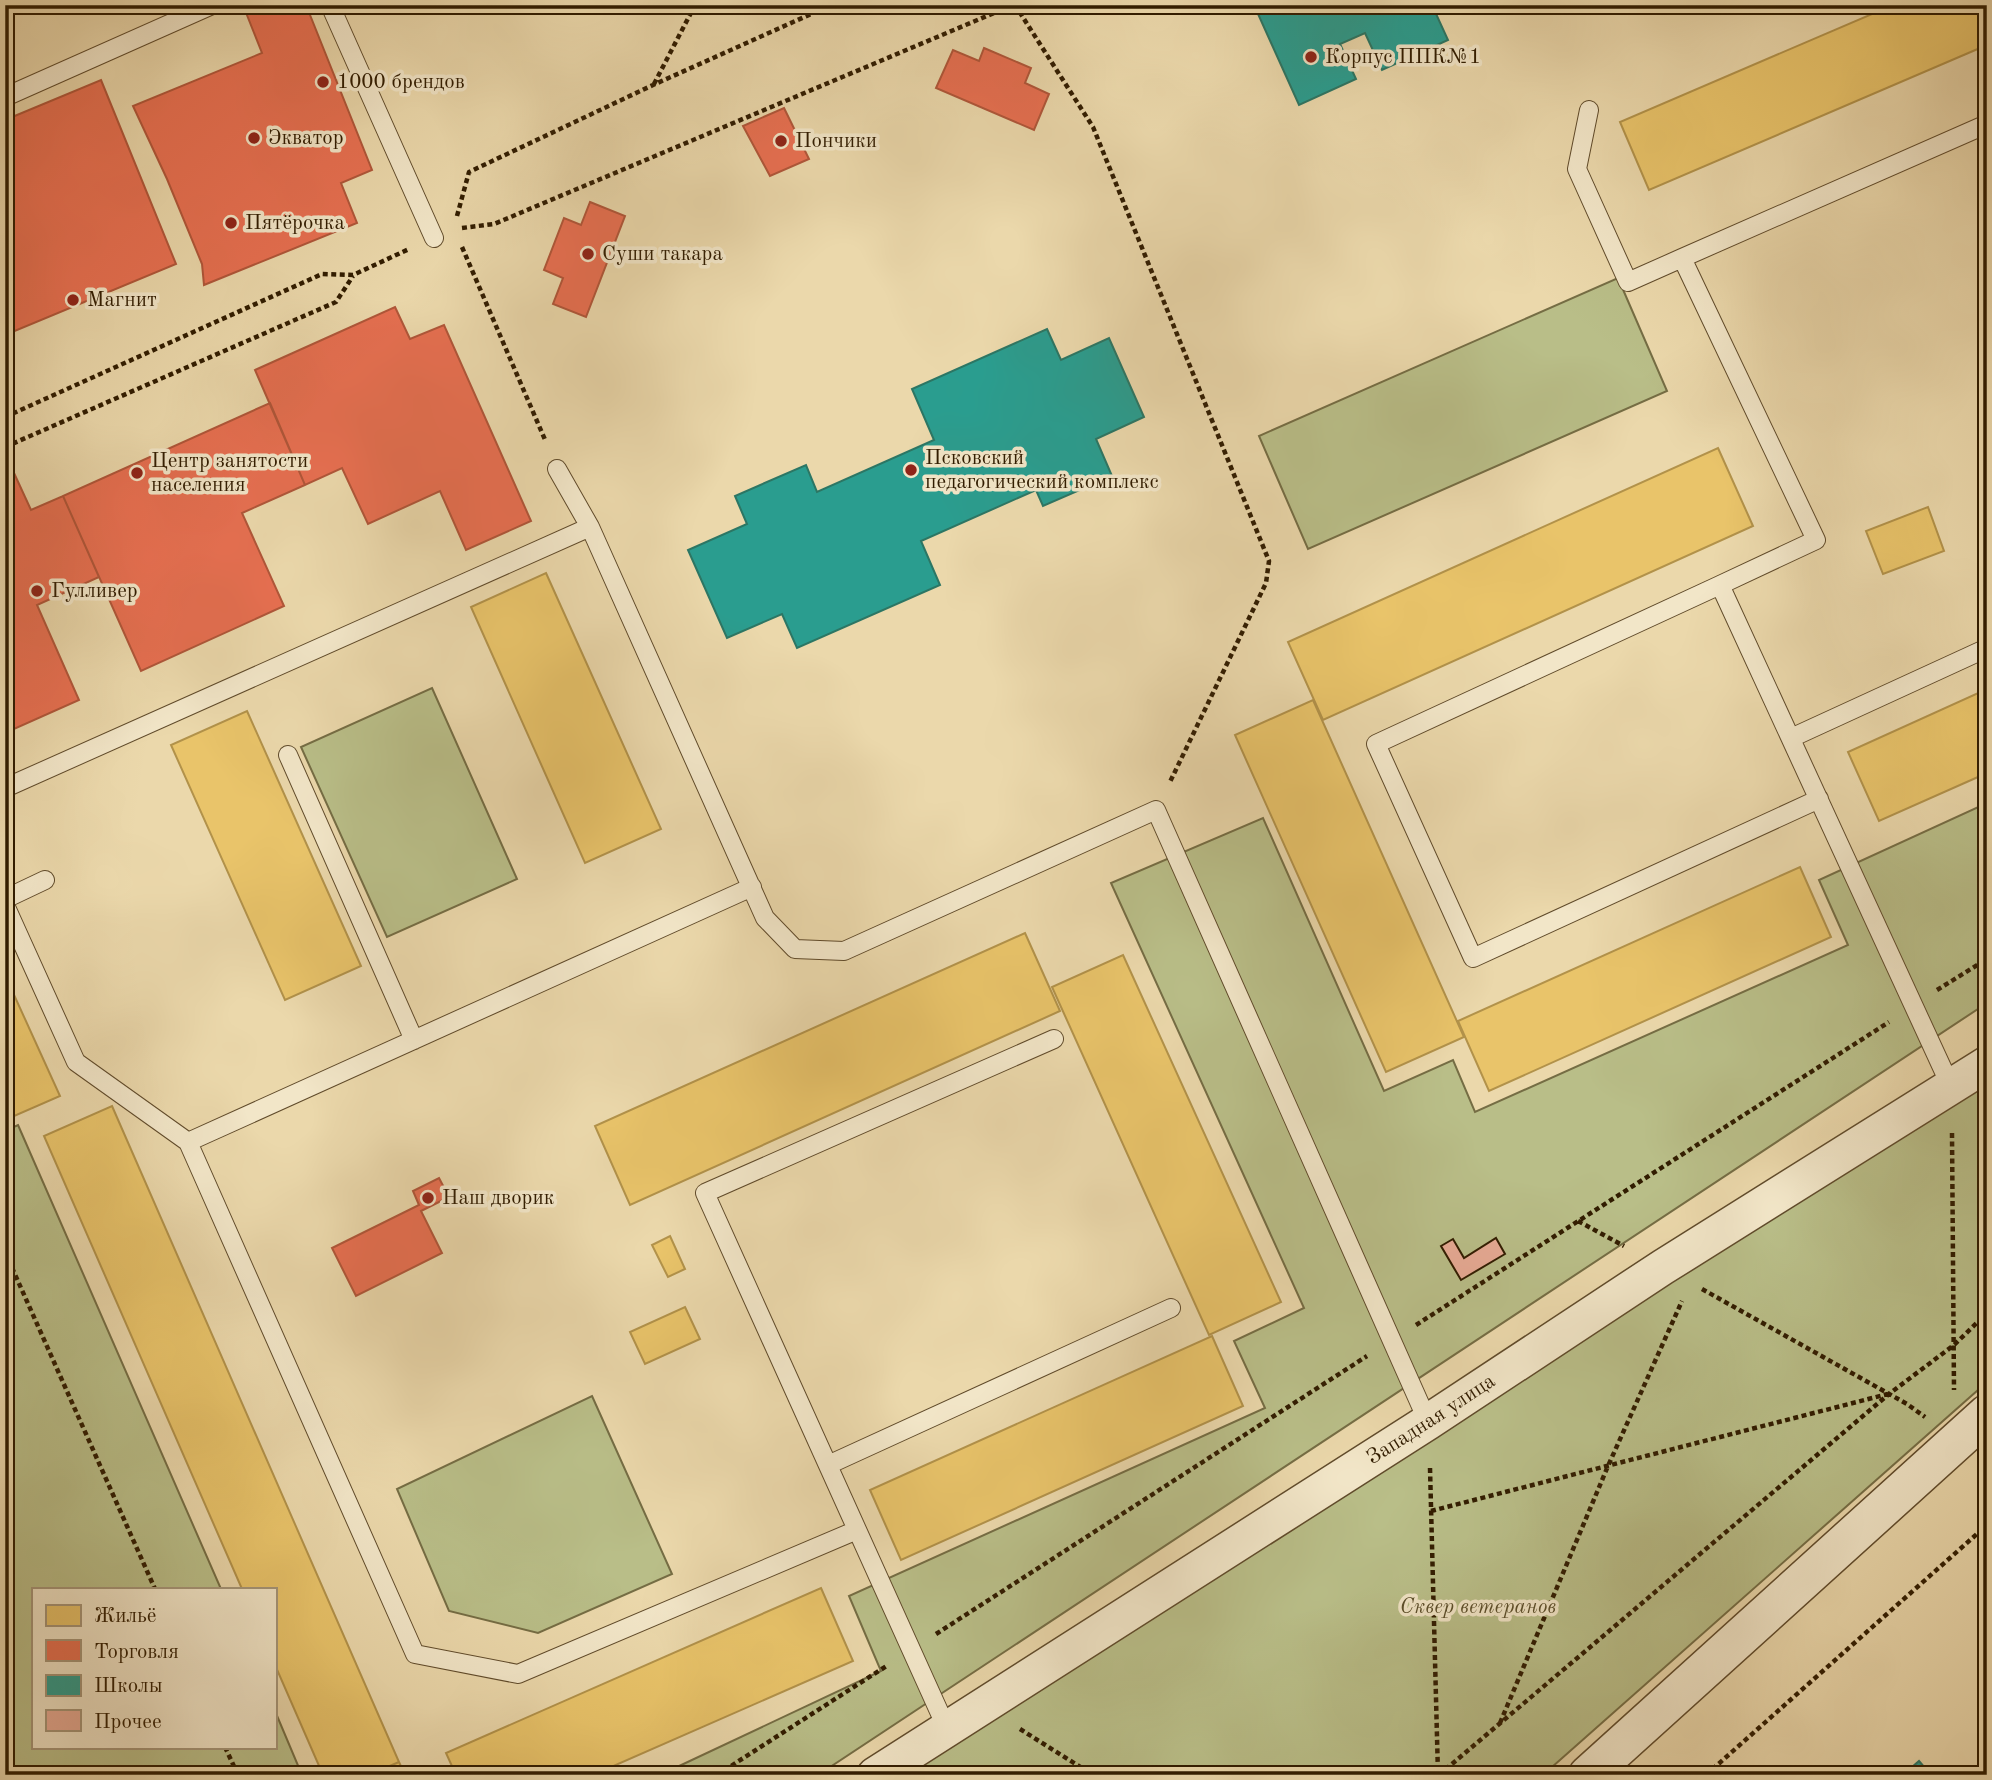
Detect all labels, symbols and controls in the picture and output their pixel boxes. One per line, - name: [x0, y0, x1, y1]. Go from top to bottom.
- place label: Корпус ППК№1: [1325, 47, 1481, 68]
- marker: Корпус ППК№1: [1303, 49, 1319, 65]
- place label: 1000 брендов: [337, 72, 465, 93]
- marker: 1000 брендов: [315, 74, 331, 90]
- place label: Экватор: [268, 128, 344, 149]
- marker: Экватор: [246, 130, 262, 146]
- place label: Пончики: [795, 131, 877, 152]
- marker: Пончики: [773, 133, 789, 149]
- place label: Пятёрочка: [245, 213, 345, 234]
- marker: Пятёрочка: [223, 215, 239, 231]
- place label: Суши такара: [602, 244, 723, 265]
- marker: Суши такара: [580, 246, 596, 262]
- place label: Магнит: [87, 290, 157, 311]
- marker: Магнит: [65, 292, 81, 308]
- place label: Псковский педагогический комплекс: [925, 448, 1159, 493]
- place label: Центр занятости населения: [151, 451, 308, 496]
- marker: Псковский педагогический комплекс: [903, 462, 919, 478]
- marker: Центр занятости населения: [129, 465, 145, 481]
- place label: Гулливер: [51, 581, 138, 602]
- marker: Гулливер: [29, 583, 45, 599]
- place label: Наш дворик: [442, 1188, 555, 1209]
- marker: Наш дворик: [420, 1190, 436, 1206]
- street label: Западная улица: [1363, 1370, 1499, 1469]
- legend: [32, 1588, 276, 1748]
- park label: Сквер ветеранов: [1400, 1597, 1556, 1618]
- text: Жильё: [94, 1606, 157, 1627]
- text: Торговля: [94, 1642, 179, 1663]
- text: Школы: [94, 1676, 163, 1697]
- text: Прочее: [94, 1712, 162, 1733]

